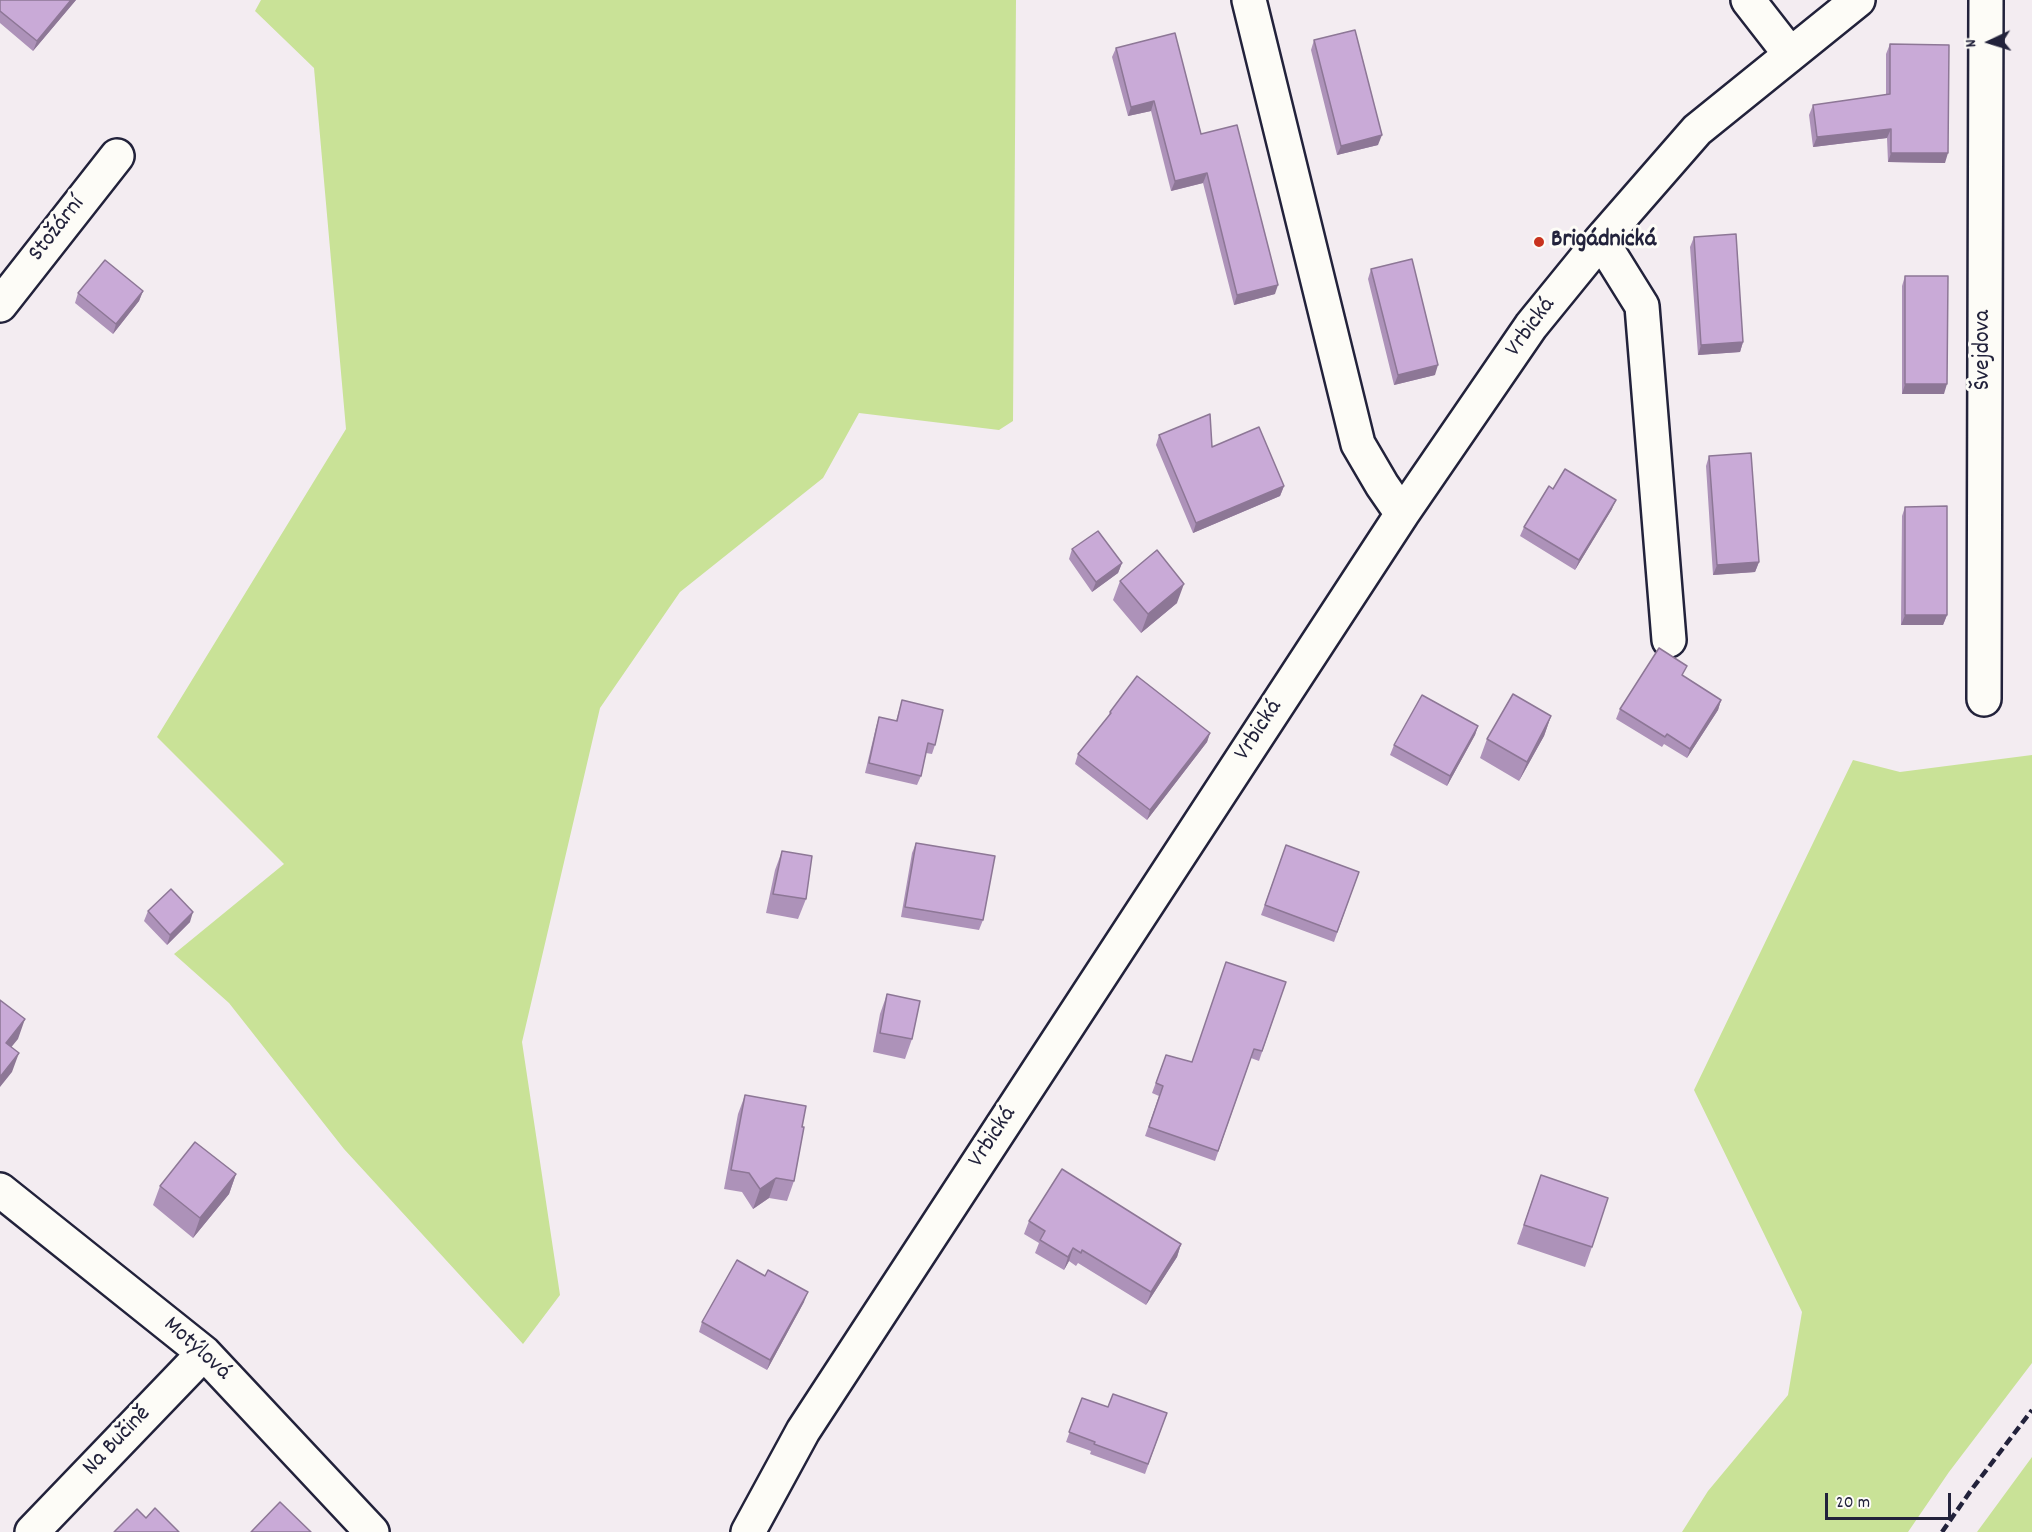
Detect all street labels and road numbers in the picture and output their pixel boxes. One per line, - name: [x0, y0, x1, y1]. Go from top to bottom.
- street label: Stožární: [24, 192, 92, 268]
- street label: Vrbická: [1501, 293, 1563, 363]
- street label: Švejdova: [1971, 310, 1999, 390]
- street label: Vrbická: [1230, 695, 1290, 767]
- street label: Vrbická: [964, 1102, 1024, 1174]
- street label: Motýlová: [156, 1312, 236, 1388]
- street label: Na Bučině: [78, 1401, 158, 1483]

